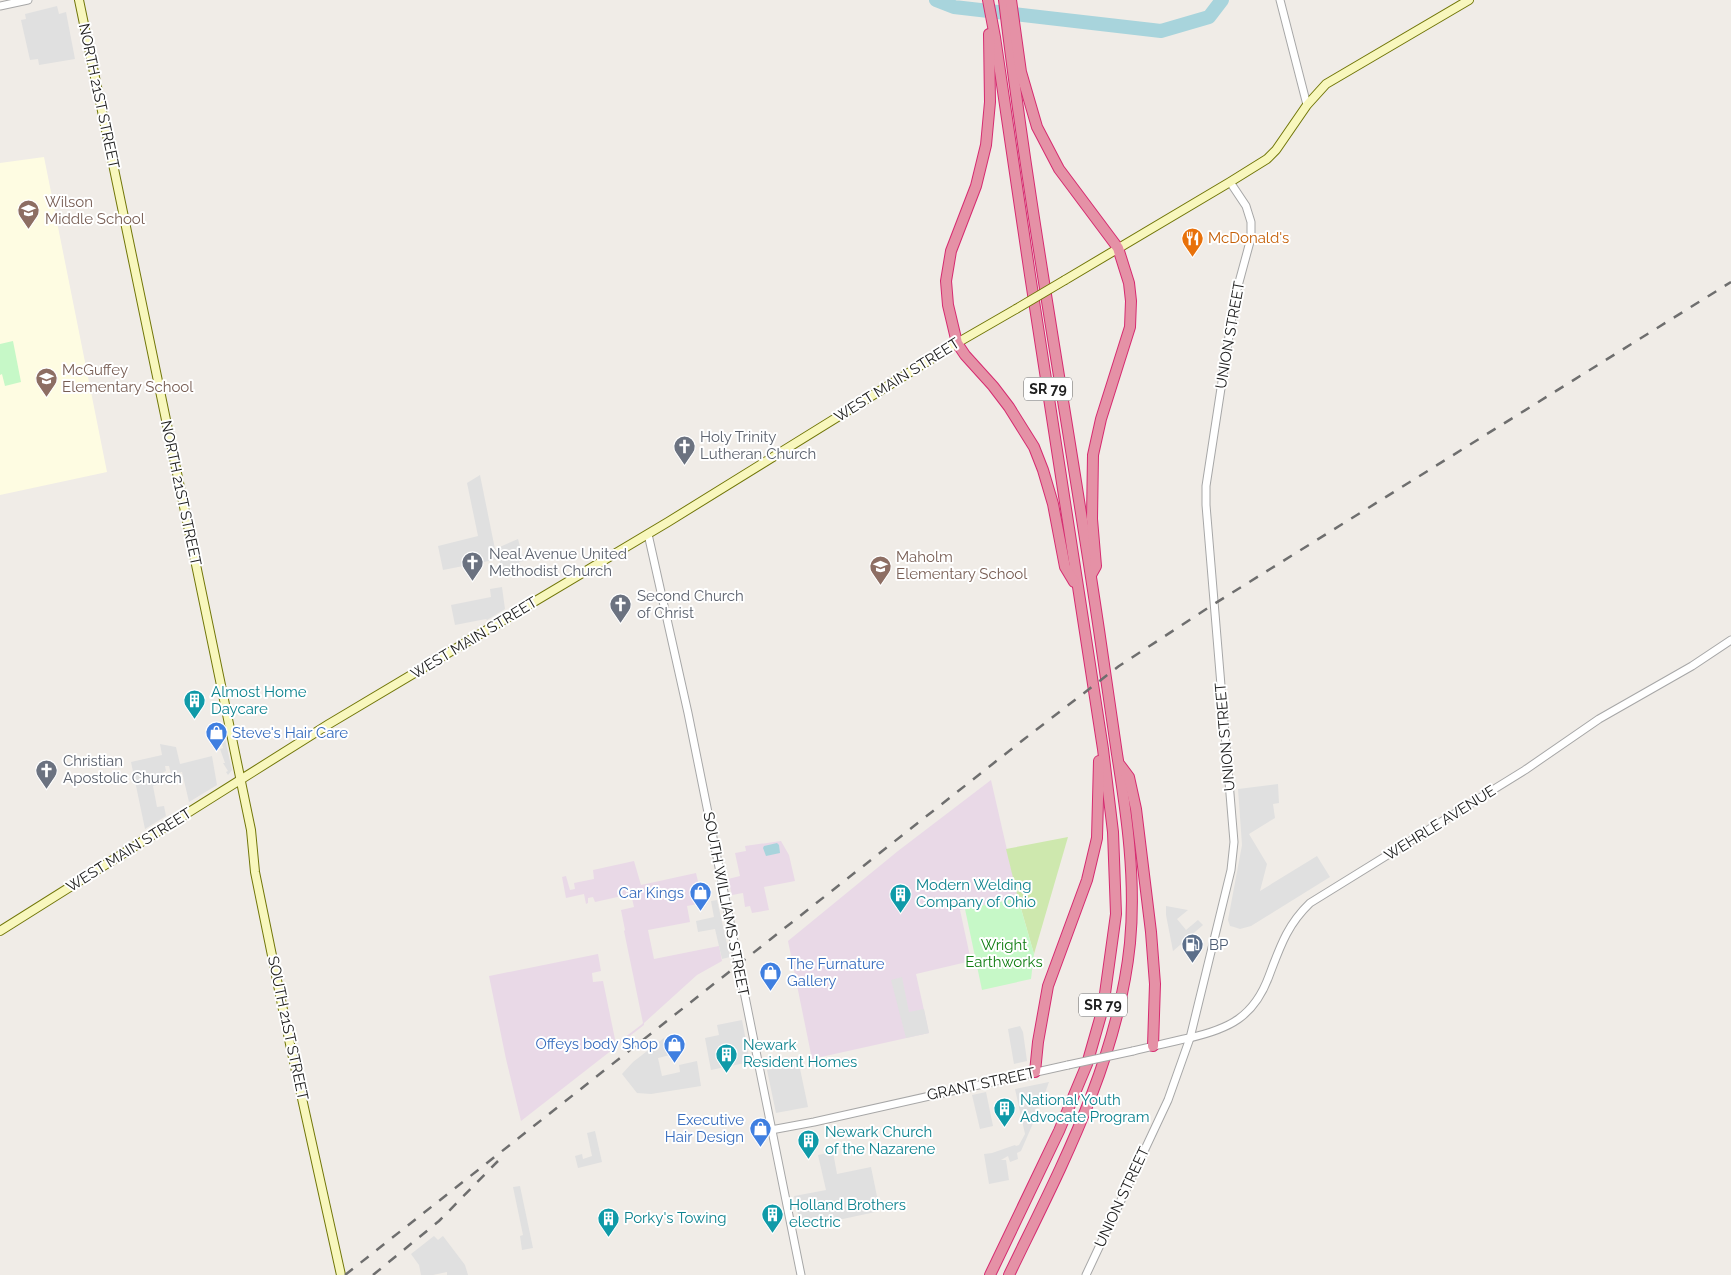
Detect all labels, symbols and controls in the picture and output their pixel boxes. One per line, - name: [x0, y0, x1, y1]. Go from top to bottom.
- street label: NORTH 21ST STREET: [75, 22, 123, 170]
- place label: Wilson Middle School: [45, 193, 146, 228]
- school or university icon: Wilson Middle School: [17, 199, 41, 230]
- restaurant icon: McDonald's: [1180, 226, 1204, 257]
- place label: McDonald's: [1208, 229, 1289, 247]
- street label: UNION STREET: [1212, 280, 1248, 390]
- street label: WEST MAIN STREET: [831, 334, 963, 426]
- place label: McGuffey Elementary School: [62, 361, 194, 396]
- school or university icon: McGuffey Elementary School: [34, 367, 58, 398]
- road number: SR 79: [1024, 378, 1072, 400]
- street label: NORTH 21ST STREET: [157, 419, 205, 567]
- place label: Holy Trinity Lutheran Church: [700, 428, 816, 463]
- church icon: Holy Trinity Lutheran Church: [672, 434, 696, 465]
- place label: Neal Avenue United Methodist Church: [489, 545, 627, 580]
- place label: Maholm Elementary School: [896, 548, 1028, 583]
- church icon: Neal Avenue United Methodist Church: [461, 551, 485, 582]
- school or university icon: Maholm Elementary School: [868, 554, 892, 585]
- place label: Second Church of Christ: [637, 587, 744, 622]
- street label: WEST MAIN STREET: [408, 593, 540, 683]
- church icon: Second Church of Christ: [609, 593, 633, 624]
- street label: UNION STREET: [1211, 682, 1239, 792]
- place label: Almost Home Daycare: [211, 683, 307, 718]
- building icon: Almost Home Daycare: [183, 689, 207, 720]
- shop icon: Steve's Hair Care: [204, 721, 228, 752]
- place label: Steve's Hair Care: [232, 724, 348, 742]
- place label: Christian Apostolic Church: [63, 752, 182, 787]
- church icon: Christian Apostolic Church: [35, 758, 59, 789]
- street label: WEHRLE AVENUE: [1381, 782, 1499, 864]
- street label: WEST MAIN STREET: [63, 804, 195, 896]
- street label: SOUTH WILLIAMS STREET: [699, 810, 753, 998]
- place label: Modern Welding Company of Ohio: [916, 876, 1036, 911]
- shop icon: Car Kings: [688, 881, 712, 912]
- building icon: Modern Welding Company of Ohio: [888, 882, 912, 913]
- place label: Car Kings: [619, 884, 684, 902]
- fuel station icon: BP: [1181, 933, 1205, 964]
- park label: Wright Earthworks: [965, 936, 1043, 971]
- place label: BP: [1209, 936, 1228, 954]
- street label: SOUTH 21ST STREET: [264, 954, 312, 1102]
- place label: The Furnature Gallery: [787, 955, 885, 990]
- shop icon: The Furnature Gallery: [759, 961, 783, 992]
- road number: SR 79: [1079, 994, 1127, 1016]
- shop icon: Offeys body Shop: [662, 1032, 686, 1063]
- place label: Offeys body Shop: [536, 1035, 658, 1053]
- place label: Newark Resident Homes: [743, 1036, 857, 1071]
- building icon: Newark Resident Homes: [715, 1042, 739, 1073]
- street label: GRANT STREET: [925, 1064, 1037, 1104]
- place label: National Youth Advocate Program: [1020, 1091, 1150, 1126]
- building icon: National Youth Advocate Program: [992, 1097, 1016, 1128]
- place label: Executive Hair Design: [665, 1111, 744, 1146]
- shop icon: Executive Hair Design: [748, 1117, 772, 1148]
- place label: Newark Church of the Nazarene: [825, 1123, 935, 1158]
- building icon: Newark Church of the Nazarene: [797, 1129, 821, 1160]
- street label: UNION STREET: [1091, 1144, 1153, 1250]
- place label: Holland Brothers electric: [789, 1196, 906, 1231]
- building icon: Holland Brothers electric: [761, 1202, 785, 1233]
- building icon: Porky's Towing: [596, 1206, 620, 1237]
- place label: Porky's Towing: [624, 1209, 727, 1227]

